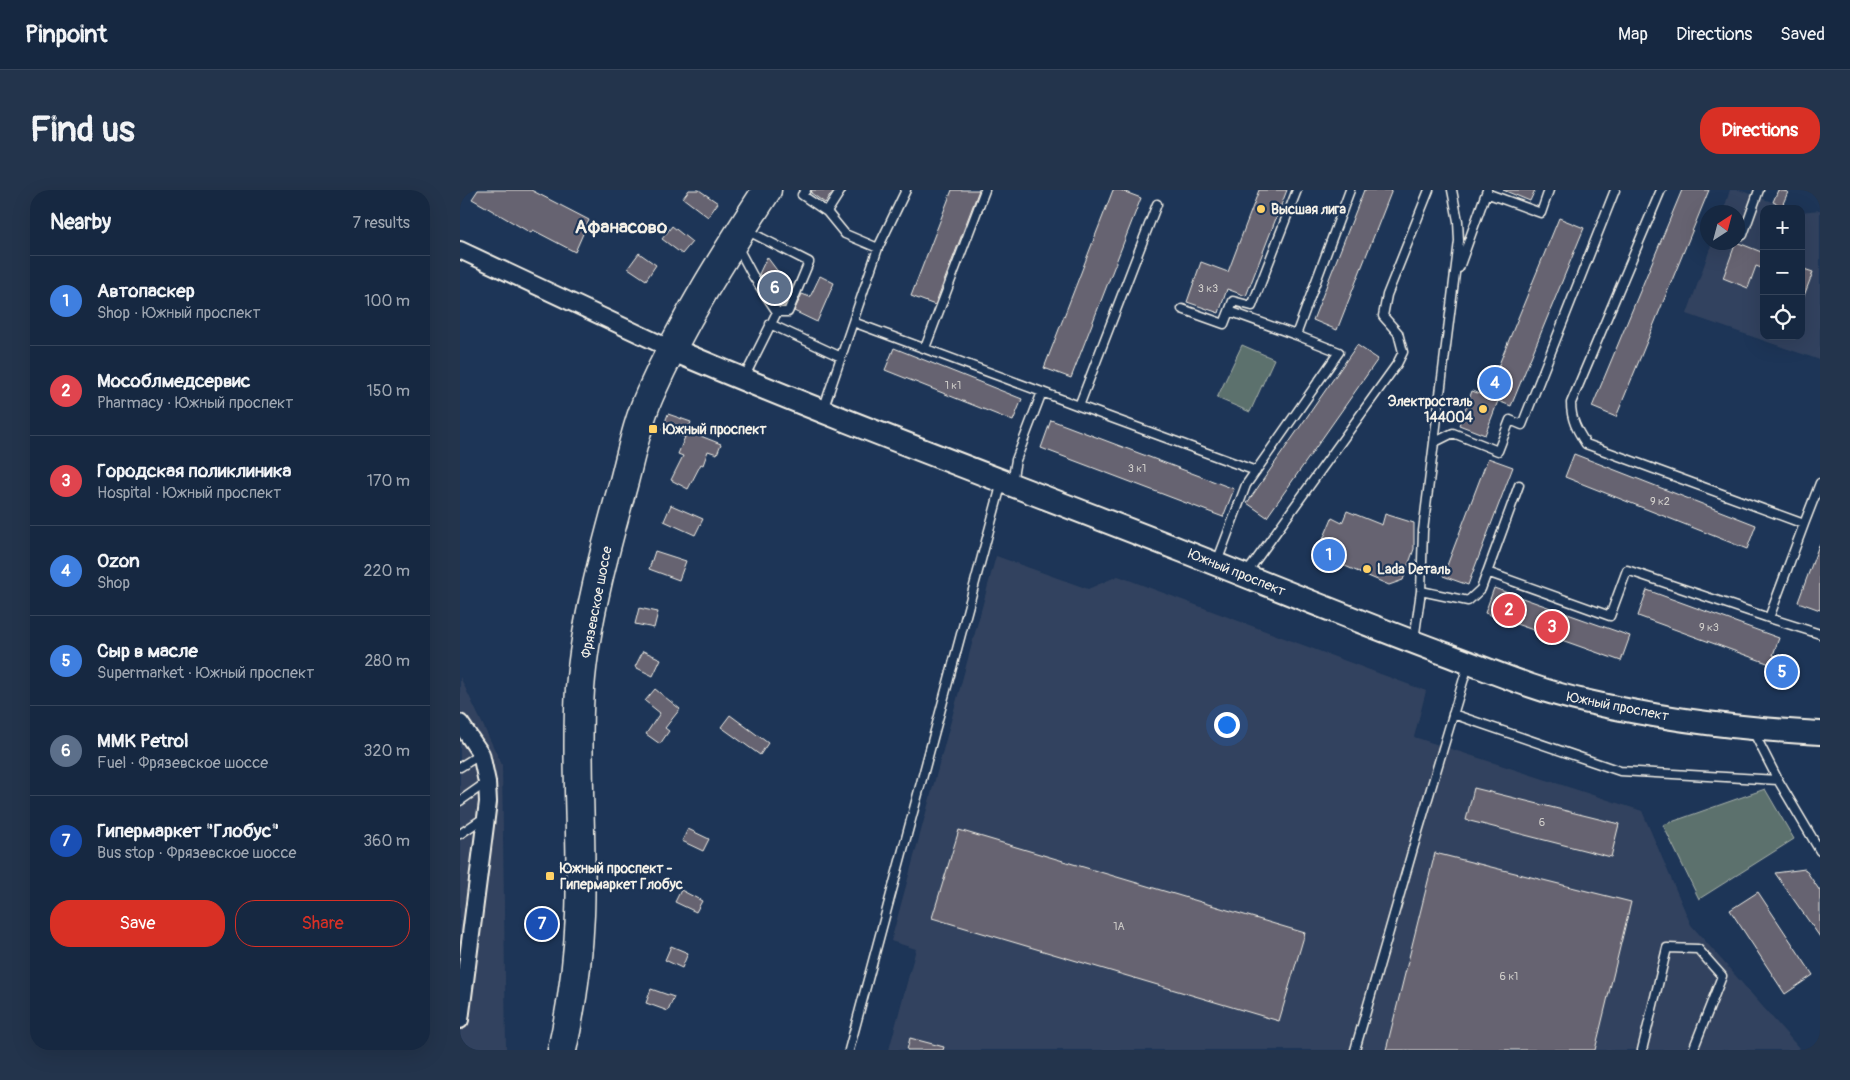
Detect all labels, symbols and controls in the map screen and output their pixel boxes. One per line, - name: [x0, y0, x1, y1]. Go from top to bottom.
- text: Pinpoint: [25, 20, 107, 49]
- text: Map: [1618, 23, 1648, 46]
- text: Directions: [1676, 23, 1752, 46]
- text: Saved: [1780, 23, 1825, 46]
- button: Directions: [1700, 107, 1820, 154]
- text: Find us: [30, 108, 135, 152]
- place label: Высшая лига: [1271, 201, 1346, 218]
- marker: Высшая лига: [1255, 203, 1267, 215]
- north arrow: [1700, 205, 1745, 250]
- map controls: [1760, 205, 1805, 340]
- button: +: [1760, 205, 1805, 250]
- text: Nearby: [50, 209, 111, 236]
- text: 7 results: [352, 213, 410, 233]
- district label: Афанасово: [575, 215, 668, 239]
- button: −: [1760, 250, 1805, 295]
- pin: 6: [759, 269, 791, 307]
- text: Автопаскер: [97, 279, 195, 303]
- house number: 3 к3: [1198, 282, 1218, 295]
- text: 1: [63, 291, 69, 311]
- text: 100 m: [364, 291, 410, 311]
- button: locate: [1760, 295, 1805, 340]
- text: Shop · Южный проспект: [97, 303, 260, 323]
- pin: 4: [1479, 364, 1511, 402]
- text: Мособлмедсервис: [97, 369, 250, 393]
- house number: 1 к1: [945, 379, 961, 392]
- text: 2: [62, 381, 70, 401]
- text: 150 m: [366, 381, 410, 401]
- text: Pharmacy · Южный проспект: [97, 393, 293, 413]
- place label: Электросталь 144004: [1388, 393, 1474, 426]
- marker: Электросталь 144004: [1477, 403, 1489, 415]
- place label: Южный проспект: [662, 421, 767, 438]
- marker: Южный проспект: [647, 423, 659, 435]
- text: Городская поликлиника: [97, 459, 291, 483]
- house number: 3 к1: [1128, 462, 1146, 475]
- text: 3: [62, 471, 70, 491]
- text: 170 m: [367, 471, 410, 491]
- text: Hospital · Южный проспект: [97, 483, 281, 503]
- house number: 9 к2: [1650, 495, 1670, 508]
- pin: 1: [1313, 536, 1345, 574]
- street label: Фрязевское шоссе: [577, 545, 616, 659]
- street label: Южный проспект: [1186, 545, 1288, 600]
- text: Ozon: [97, 549, 140, 573]
- text: 4: [61, 561, 71, 581]
- text: 220 m: [364, 561, 410, 581]
- place label: Lada Dеталь: [1377, 561, 1451, 578]
- marker: Lada Dеталь: [1361, 563, 1373, 575]
- text: Shop: [97, 573, 130, 593]
- pin: 2: [1493, 591, 1525, 629]
- pin: 3: [1536, 608, 1568, 646]
- house number: 9 к3: [1699, 621, 1719, 634]
- text: Сыр в масле: [97, 639, 198, 663]
- text: 5: [62, 651, 70, 671]
- text: 280 m: [364, 651, 410, 671]
- pin: 5: [1766, 653, 1798, 691]
- text: Supermarket · Южный проспект: [97, 663, 314, 683]
- street label: Южный проспект: [1566, 688, 1670, 725]
- your location: [1214, 712, 1240, 738]
- text: MMK Petrol: [97, 729, 189, 753]
- text: 6: [61, 741, 71, 761]
- text: 320 m: [364, 741, 410, 761]
- text: Fuel · Фрязевское шоссе: [97, 753, 268, 773]
- house number: 6: [1539, 816, 1545, 829]
- text: Гипермаркет "Глобус": [97, 819, 279, 843]
- text: 7: [62, 831, 70, 851]
- text: 360 m: [363, 831, 410, 851]
- text: Bus stop · Фрязевское шоссе: [97, 843, 296, 863]
- place label: Южный проспект - Гипермаркет Глобус: [559, 860, 683, 893]
- marker: Южный проспект - Гипермаркет Глобус: [544, 870, 556, 882]
- button: Save: [50, 900, 225, 947]
- button: Share: [235, 900, 410, 947]
- pin: 7: [526, 905, 558, 943]
- house number: 1А: [1113, 920, 1125, 933]
- house number: 6 к1: [1500, 970, 1518, 983]

